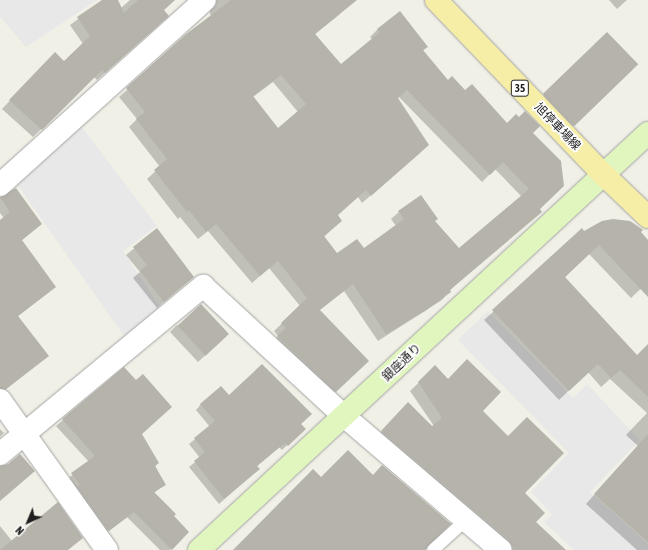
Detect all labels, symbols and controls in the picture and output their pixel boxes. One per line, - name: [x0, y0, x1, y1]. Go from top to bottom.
- road number: 35: [510, 79, 530, 97]
- street label: 旭停車場線: [531, 100, 583, 154]
- street label: 銀座通り: [380, 341, 424, 385]
- north arrow: [8, 502, 48, 542]
- text: N: [13, 524, 26, 537]

